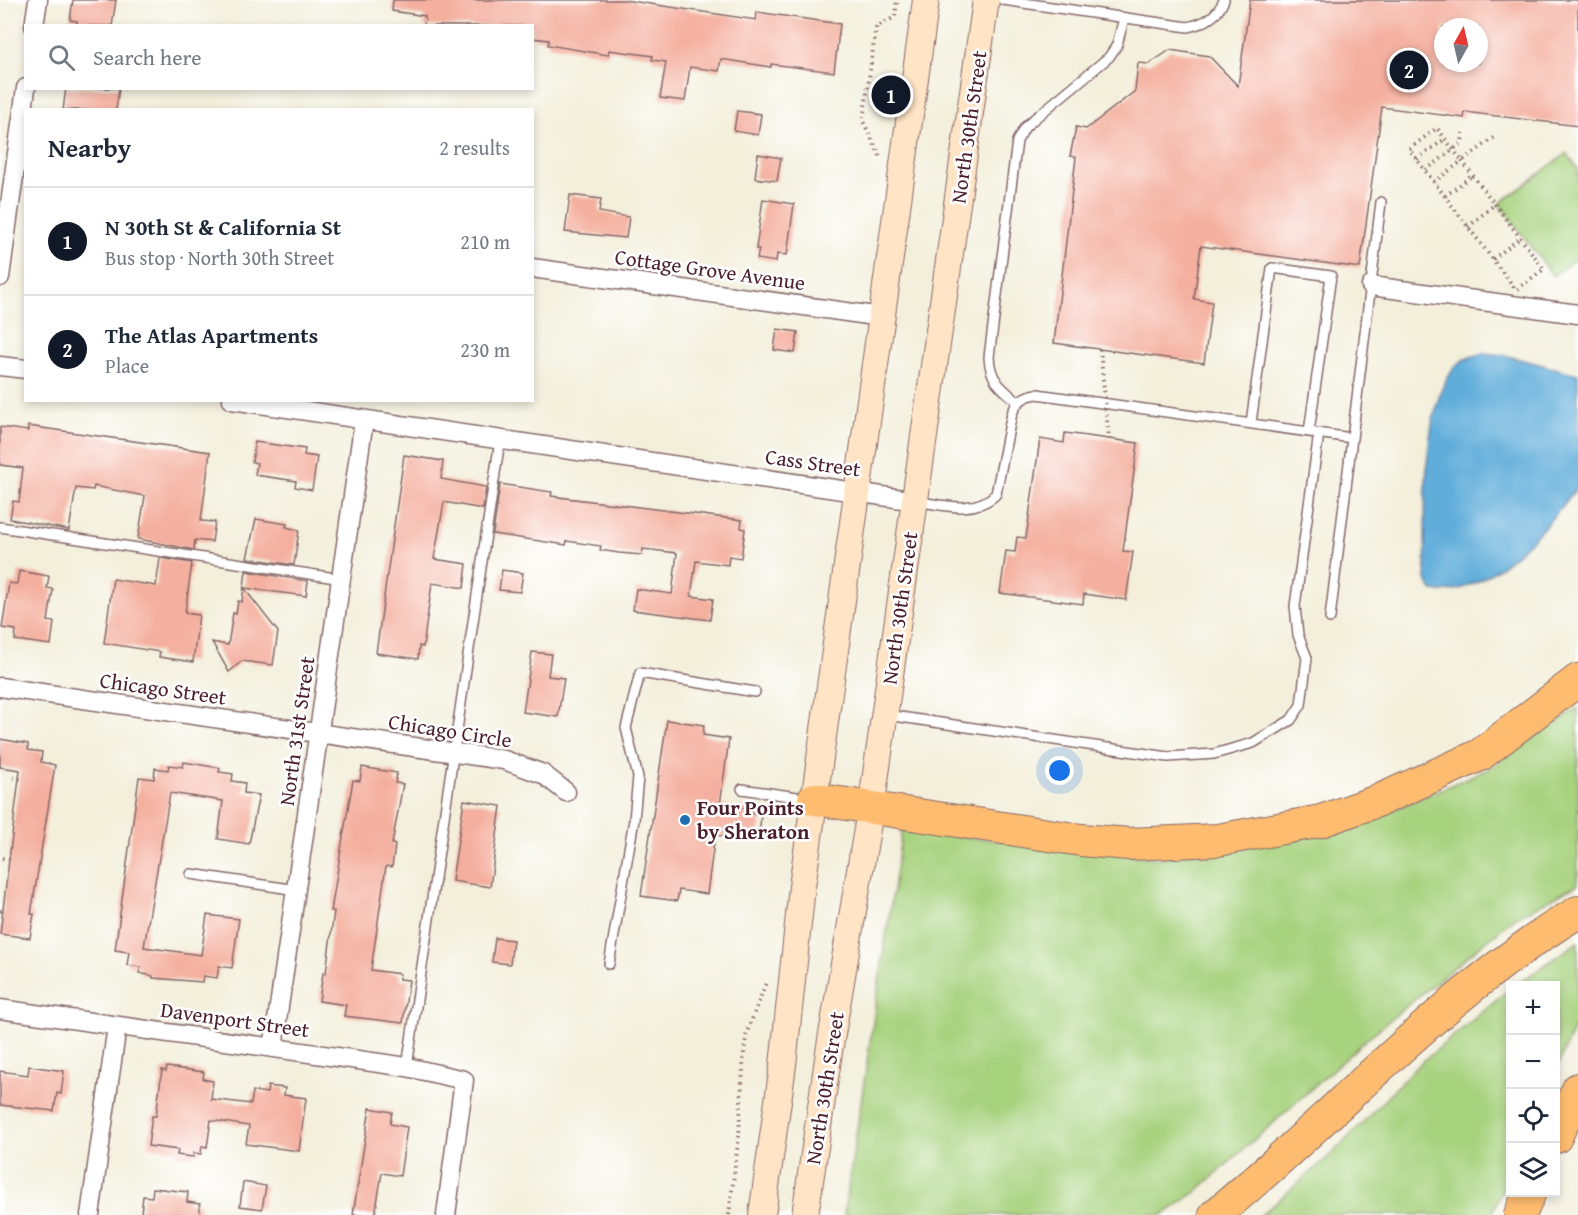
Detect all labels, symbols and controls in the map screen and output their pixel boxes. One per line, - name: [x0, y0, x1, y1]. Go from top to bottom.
- north arrow: [1434, 18, 1488, 72]
- search box: [24, 24, 534, 90]
- icon: search: [45, 41, 78, 74]
- text: Search here: [93, 41, 202, 73]
- street label: North 30th Street: [942, 48, 995, 205]
- pin: 2: [1390, 48, 1428, 92]
- pin: 1: [872, 72, 910, 118]
- text: Nearby: [48, 128, 131, 167]
- text: 2 results: [439, 133, 510, 162]
- text: N 30th St & California St: [105, 211, 341, 243]
- text: 1: [62, 227, 73, 256]
- text: 210 m: [460, 227, 510, 256]
- street label: Cottage Grove Avenue: [613, 241, 807, 298]
- text: Bus stop · North 30th Street: [105, 243, 334, 272]
- text: The Atlas Apartments: [105, 319, 318, 351]
- text: 2: [62, 335, 73, 364]
- text: 230 m: [460, 335, 510, 364]
- text: Place: [105, 351, 149, 380]
- street label: Cass Street: [763, 440, 863, 485]
- street label: North 30th Street: [873, 529, 926, 686]
- street label: North 31st Street: [271, 654, 322, 808]
- street label: Chicago Street: [98, 664, 229, 713]
- street label: Chicago Circle: [386, 705, 514, 756]
- your location: [1045, 756, 1074, 785]
- place label: Four Points by Sheraton: [697, 792, 810, 847]
- marker: Four Points by Sheraton: [678, 813, 692, 827]
- map controls: [1506, 981, 1560, 1197]
- button: +: [1506, 981, 1560, 1035]
- street label: Davenport Street: [159, 994, 312, 1045]
- street label: North 30th Street: [797, 1009, 852, 1166]
- button: −: [1506, 1035, 1560, 1089]
- button: locate: [1506, 1089, 1560, 1143]
- button: layers: [1506, 1143, 1560, 1197]

